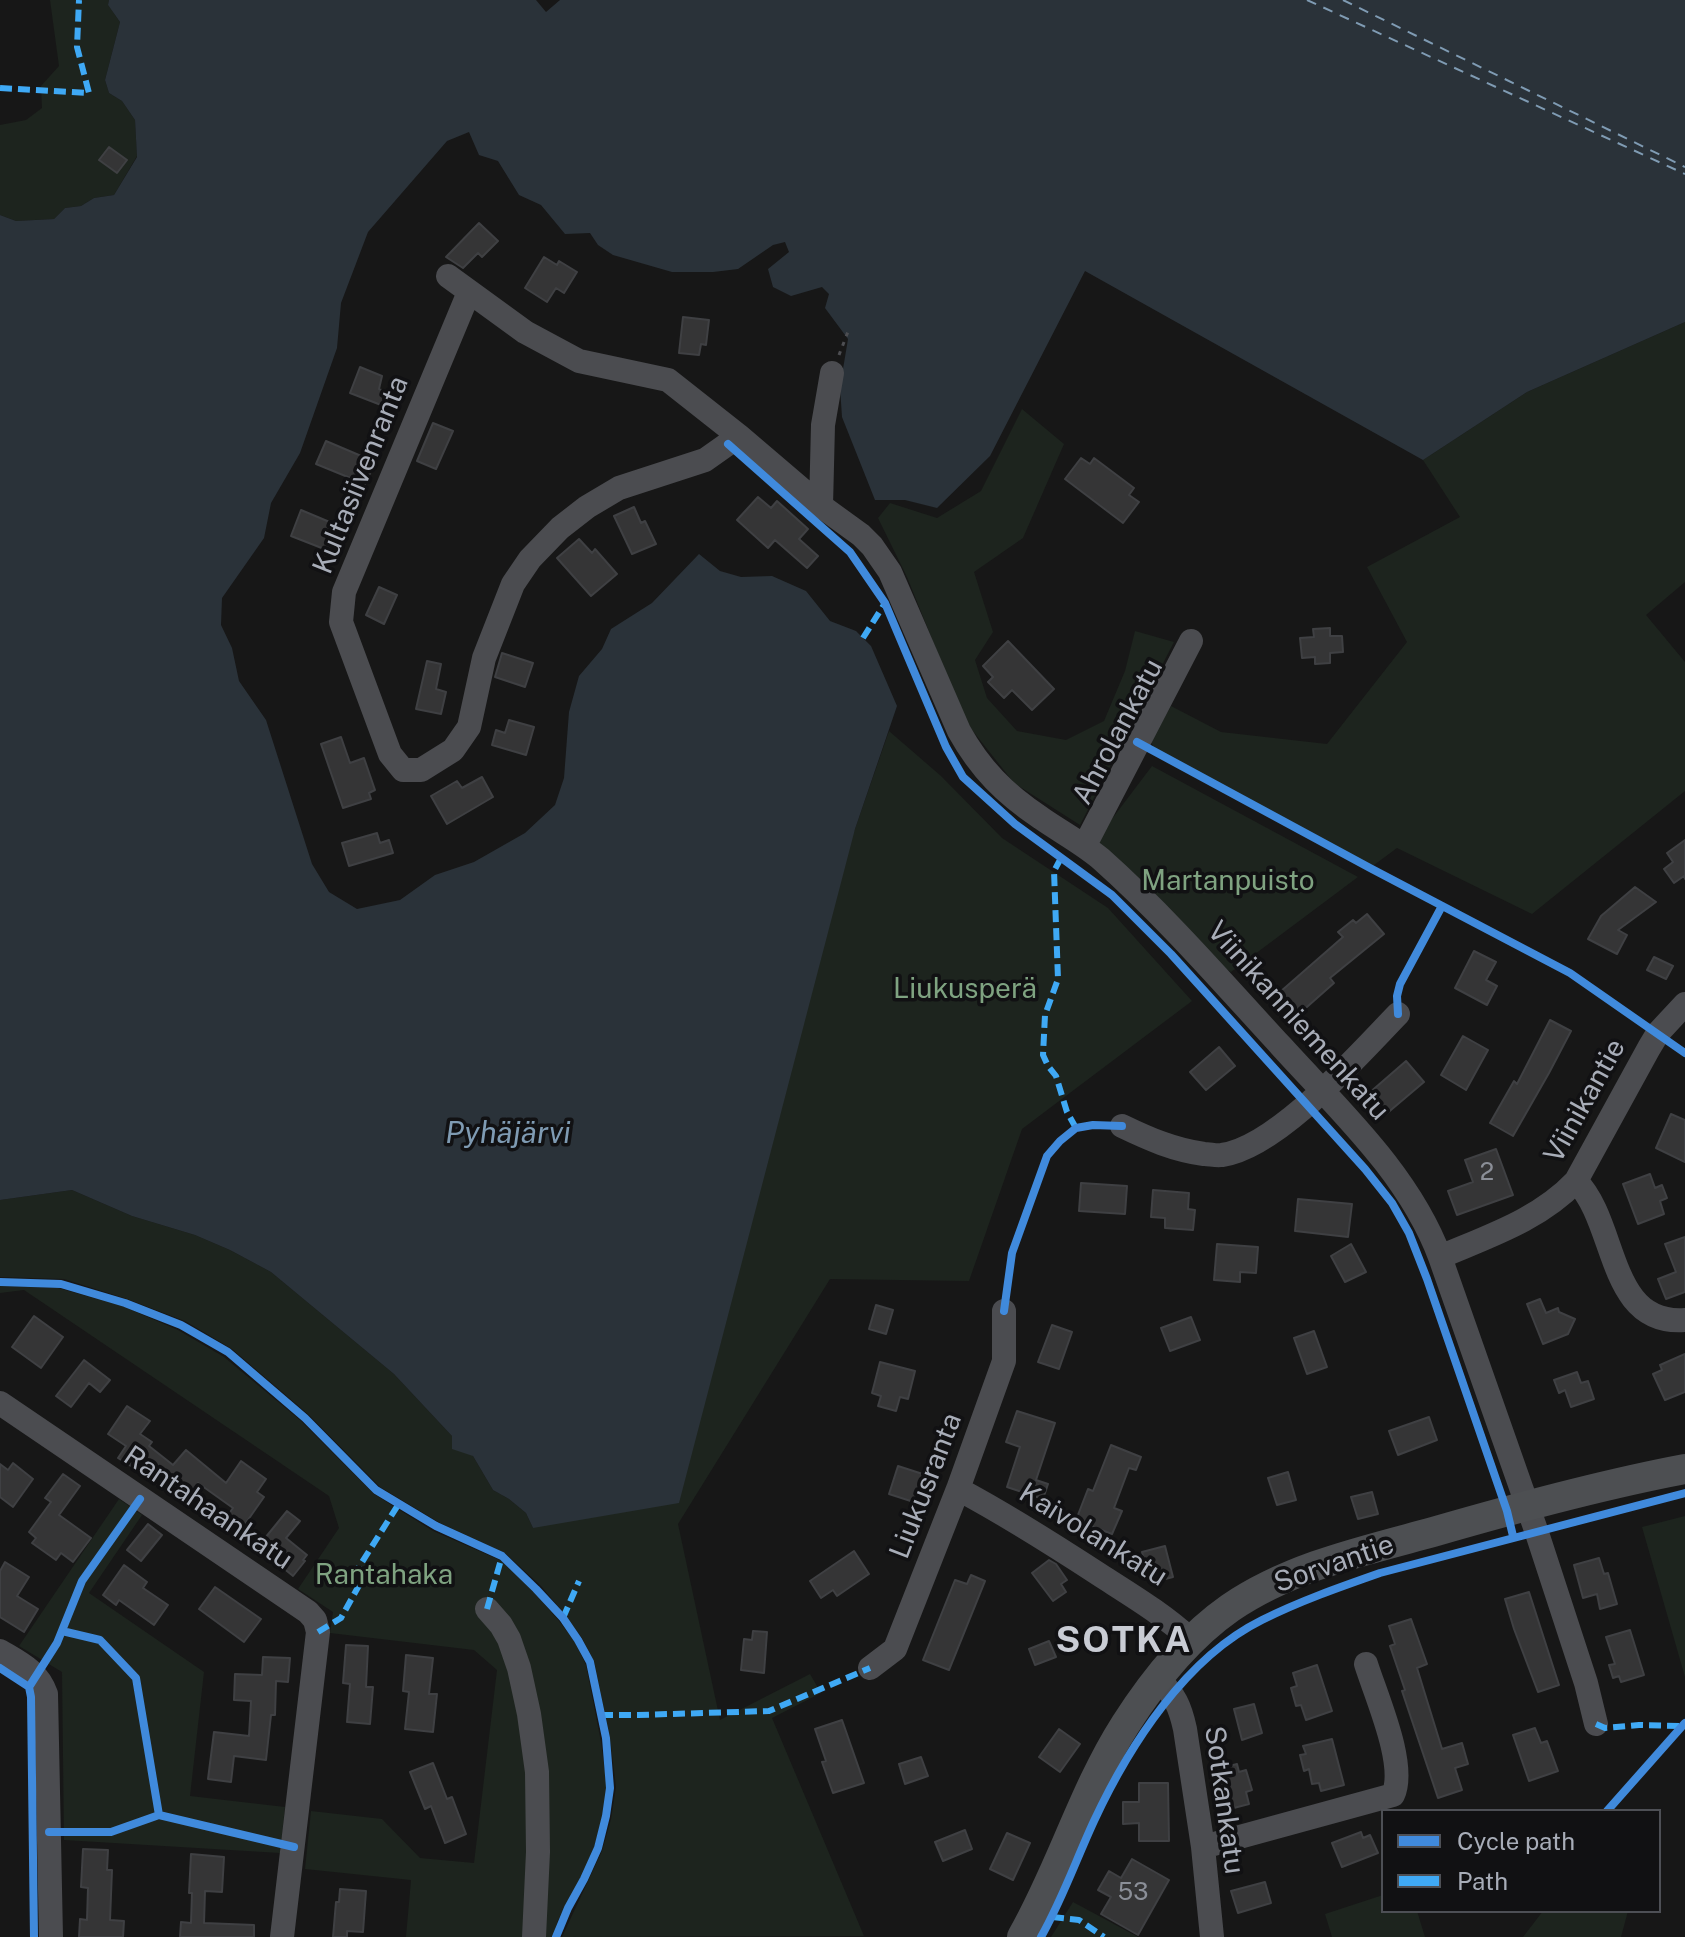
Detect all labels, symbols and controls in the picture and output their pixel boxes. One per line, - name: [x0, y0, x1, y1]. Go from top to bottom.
- street label: Kultasiivenranta: [306, 371, 416, 579]
- street label: Ahrolankatu: [1066, 654, 1170, 810]
- park label: Martanpuisto: [1141, 864, 1315, 898]
- street label: Viinikanniemenkatu: [1200, 915, 1396, 1127]
- park label: Liukusperä: [893, 972, 1037, 1006]
- street label: Viinikantie: [1537, 1033, 1633, 1169]
- water label: Pyhäjärvi: [445, 1116, 571, 1152]
- house number: 2: [1480, 1159, 1494, 1187]
- street label: Liukusranta: [883, 1409, 969, 1563]
- street label: Rantahaankatu: [117, 1439, 299, 1577]
- street label: Kaivolankatu: [1013, 1476, 1173, 1594]
- street label: Sorvantie: [1270, 1528, 1398, 1600]
- park label: Rantahaka: [315, 1558, 453, 1592]
- district label: SOTKA: [1056, 1619, 1192, 1663]
- street label: Sotkankatu: [1197, 1724, 1251, 1876]
- legend: [1381, 1809, 1661, 1913]
- text: Cycle path: [1457, 1827, 1575, 1855]
- text: Path: [1457, 1867, 1508, 1895]
- house number: 53: [1118, 1879, 1148, 1907]

